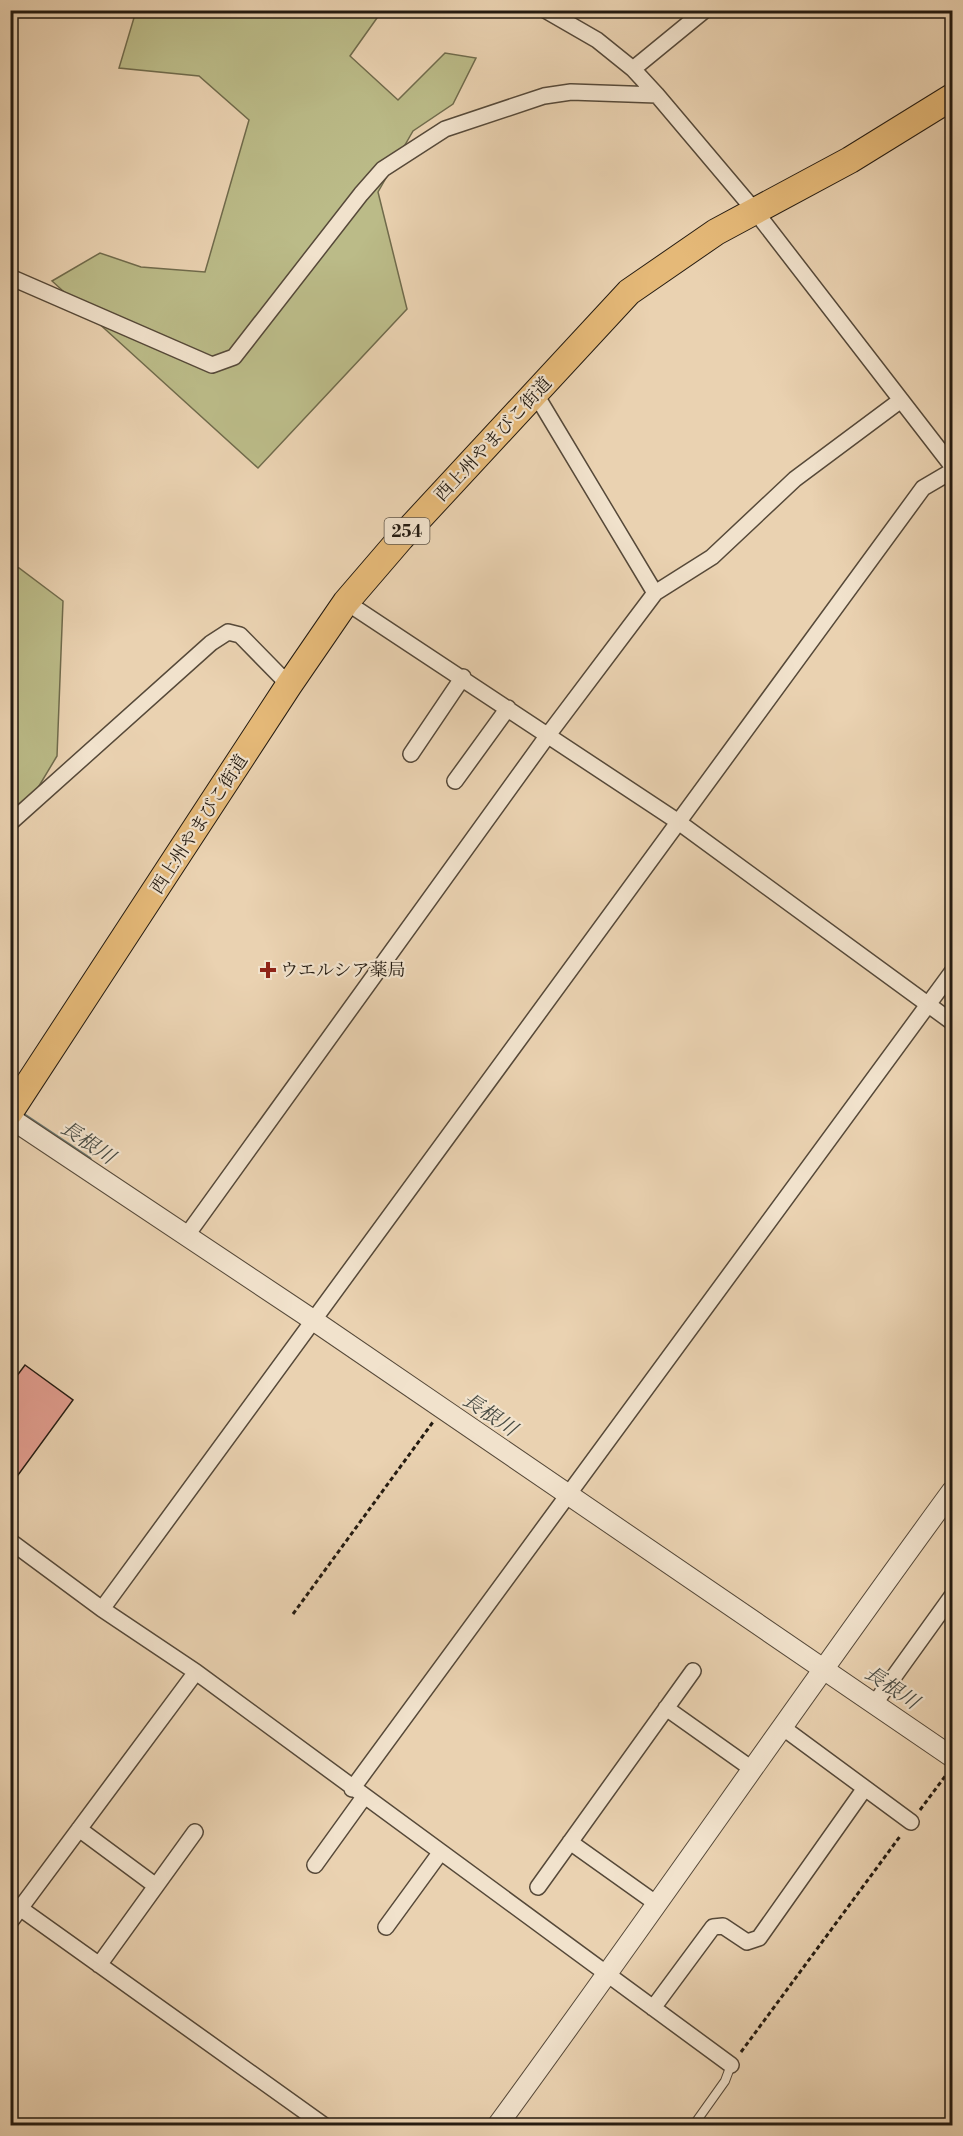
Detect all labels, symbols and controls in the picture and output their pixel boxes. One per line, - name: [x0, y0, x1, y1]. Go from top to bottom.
- street label: 西上州やまびこ街道: [430, 372, 557, 506]
- road number: 254: [384, 518, 430, 544]
- street label: 西上州やまびこ街道: [146, 750, 253, 898]
- place label: ウエルシア薬局: [280, 959, 406, 982]
- marker: ウエルシア薬局: [261, 963, 275, 977]
- water label: 長根川: [55, 1116, 121, 1172]
- water label: 長根川: [457, 1388, 523, 1444]
- water label: 長根川: [859, 1661, 925, 1717]

